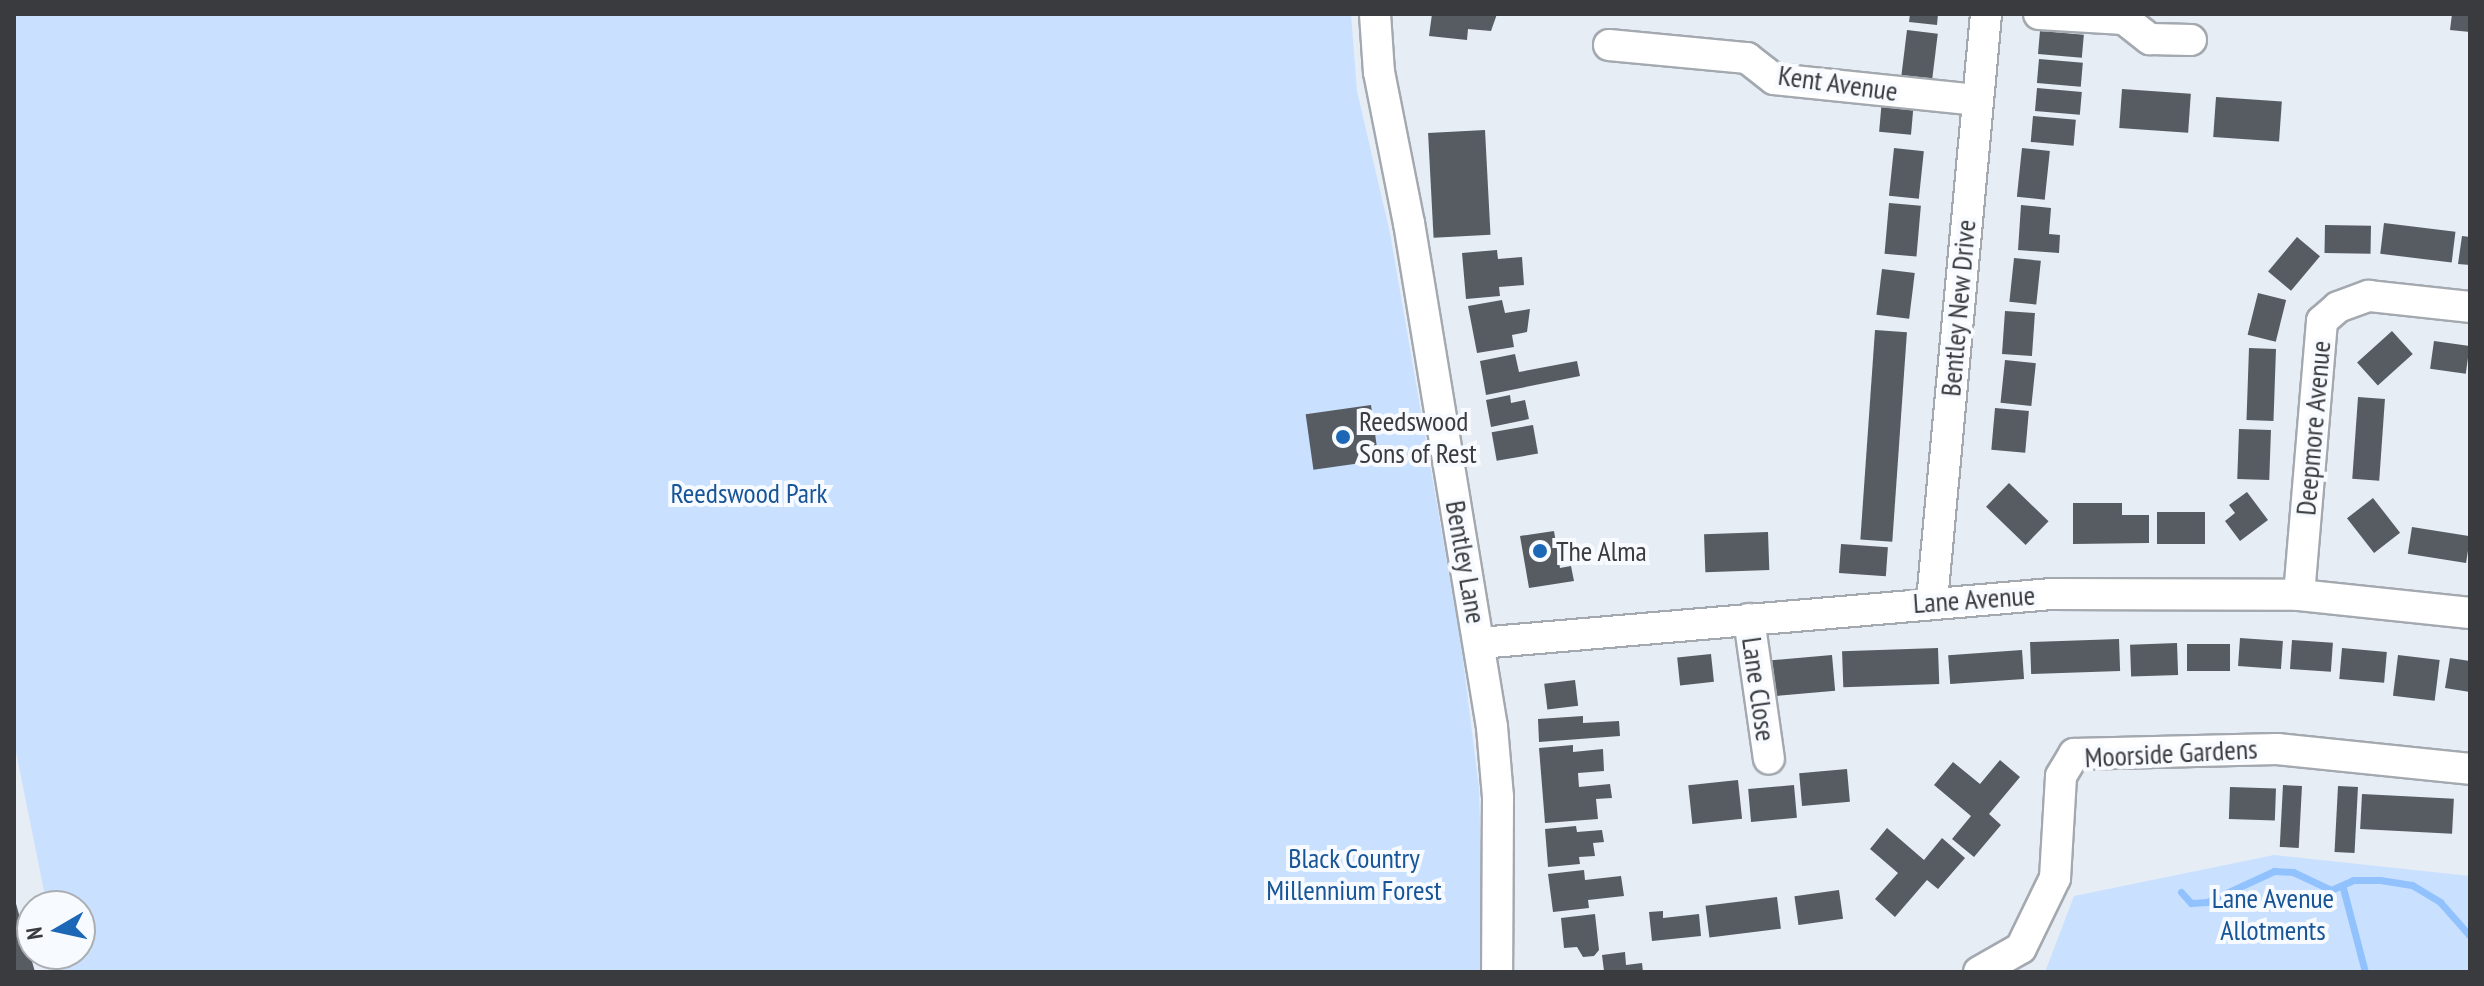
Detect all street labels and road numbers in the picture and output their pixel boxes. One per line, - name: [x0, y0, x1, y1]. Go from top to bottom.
- street label: Kent Avenue: [1776, 58, 1900, 108]
- street label: Bentley New Drive: [1933, 218, 1983, 398]
- street label: Deepmore Avenue: [2289, 339, 2337, 517]
- street label: Bentley Lane: [1439, 497, 1493, 627]
- street label: Lane Avenue: [1911, 578, 2037, 620]
- street label: Lane Close: [1735, 635, 1783, 743]
- street label: Moorside Gardens: [2084, 732, 2258, 774]

